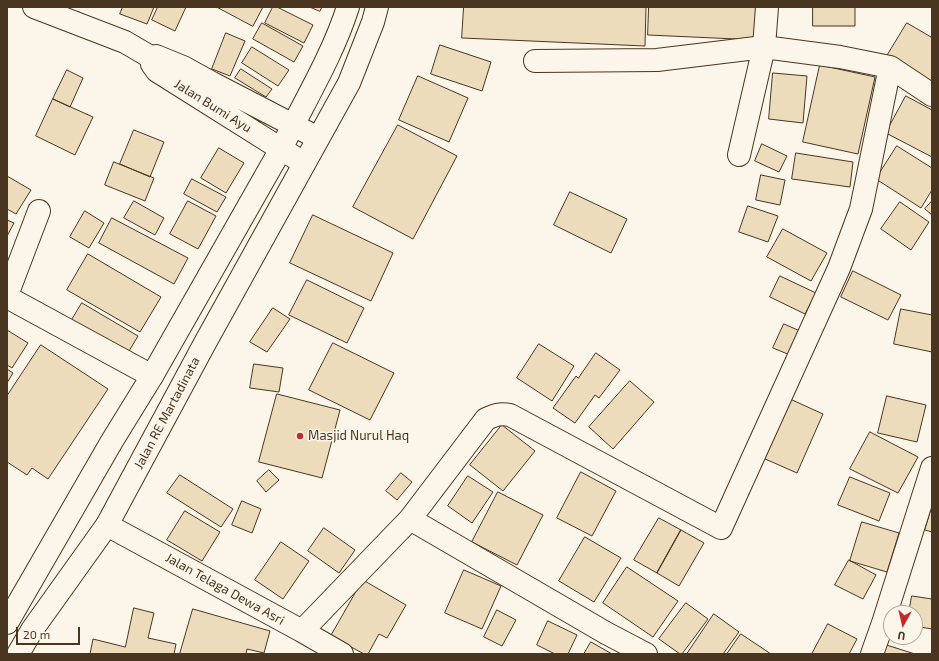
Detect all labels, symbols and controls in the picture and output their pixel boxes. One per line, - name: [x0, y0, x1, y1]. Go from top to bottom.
- street label: Jalan Bumi Ayu: [172, 76, 254, 136]
- street label: Jalan RE Martadinata: [131, 354, 203, 472]
- place label: Masjid Nurul Haq: [308, 428, 409, 444]
- marker: Masjid Nurul Haq: [295, 431, 305, 441]
- street label: Jalan Telaga Dewa Asri: [163, 550, 287, 628]
- north arrow: [883, 605, 923, 645]
- scale bar: [18, 619, 82, 645]
- text: 20 m: [23, 627, 50, 641]
- text: U: [897, 629, 906, 643]

